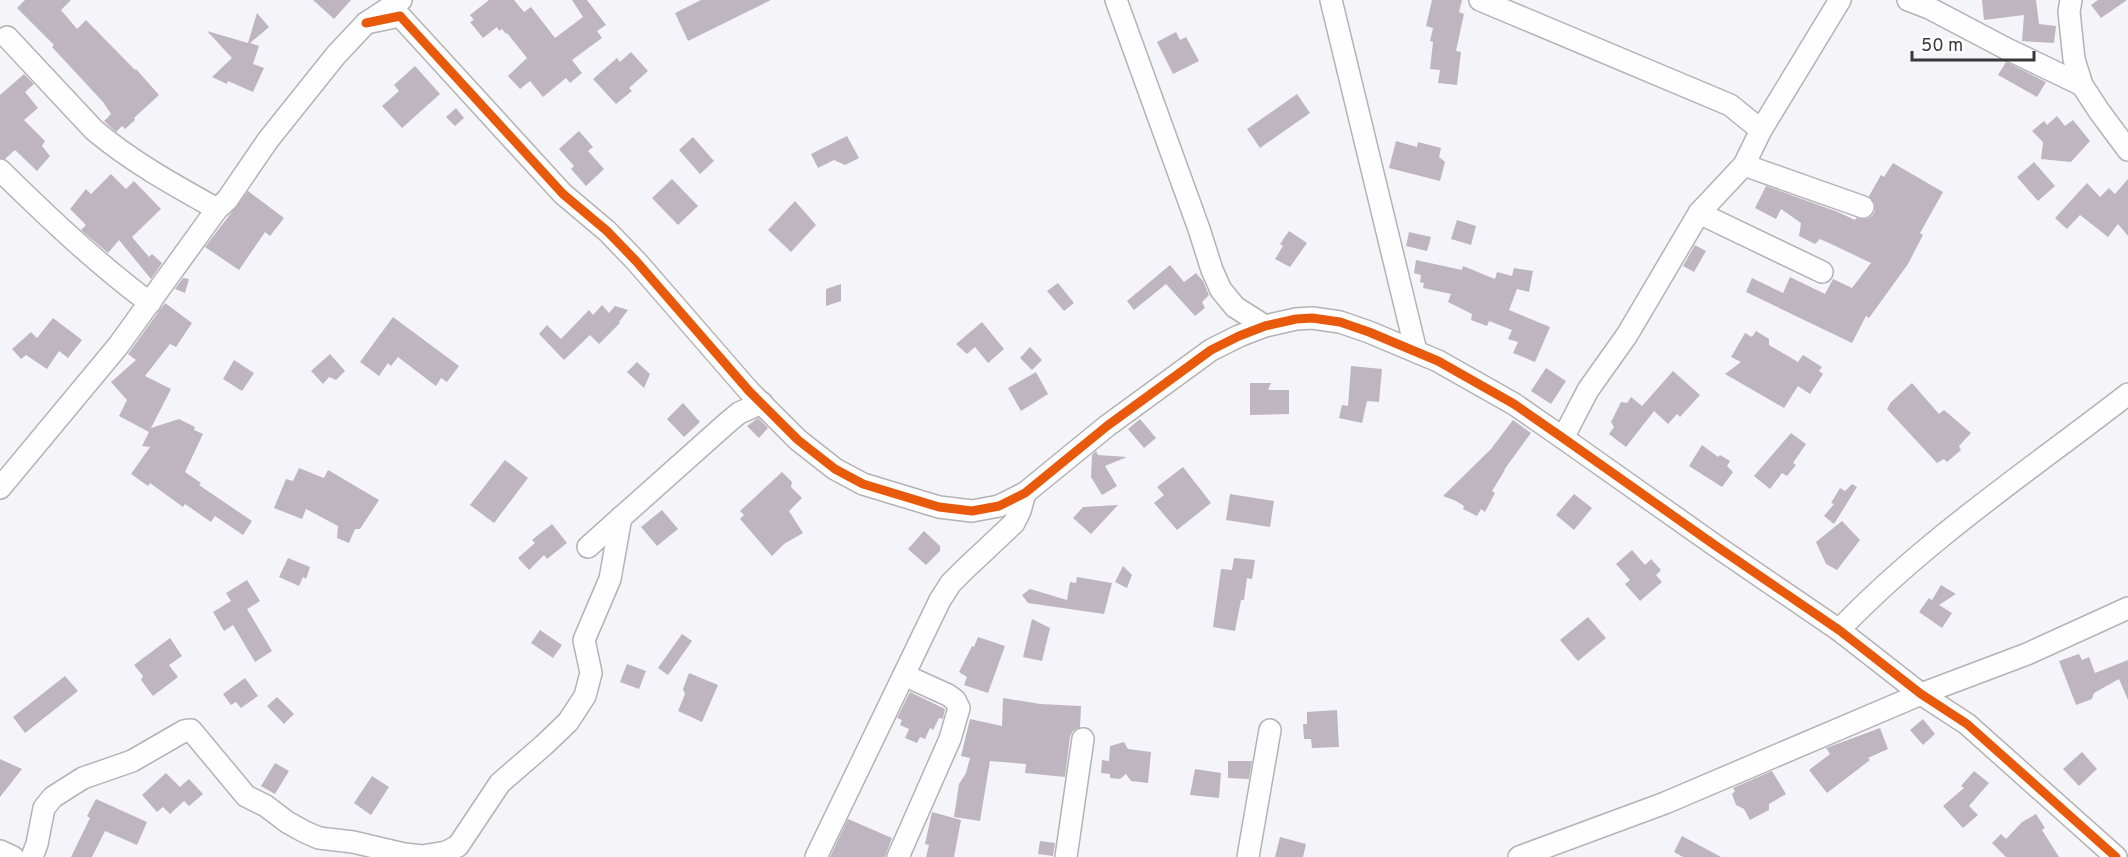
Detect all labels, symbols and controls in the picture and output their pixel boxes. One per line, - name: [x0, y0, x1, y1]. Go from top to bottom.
- scale bar: [1912, 24, 2034, 62]
- text: 50 m: [1921, 35, 1963, 58]

